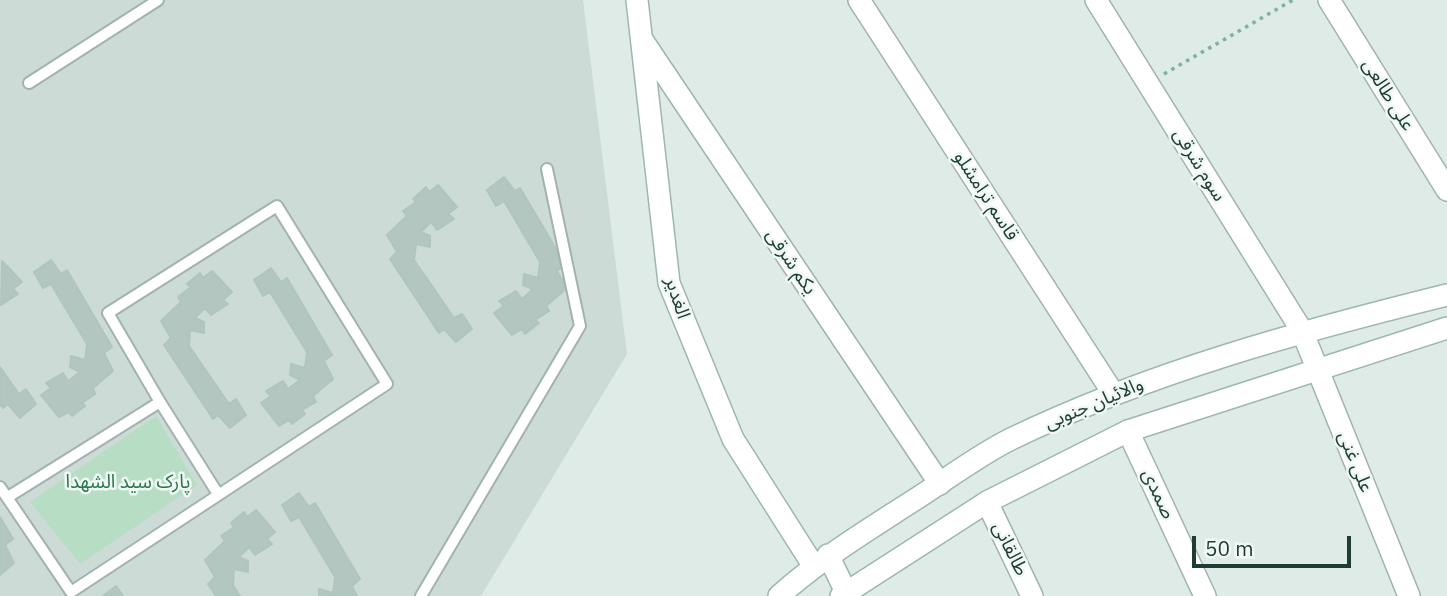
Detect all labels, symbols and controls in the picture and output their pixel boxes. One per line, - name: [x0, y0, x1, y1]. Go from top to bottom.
- street label: علی طالعی: [1357, 55, 1419, 135]
- street label: سوم شرقی: [1168, 124, 1230, 206]
- street label: قاسم ترامشلو: [949, 147, 1023, 245]
- street label: یکم شرقی: [761, 225, 821, 299]
- street label: الغدیر: [660, 274, 694, 322]
- street label: والائیان جنوبی: [1041, 373, 1147, 435]
- street label: علی غنی: [1332, 428, 1378, 496]
- street label: صمدی: [1137, 465, 1179, 523]
- park label: پارک سید الشهدا: [65, 472, 191, 494]
- street label: طالقانی: [987, 518, 1033, 580]
- scale bar: [1195, 522, 1354, 566]
- text: 50 m: [1205, 534, 1254, 562]

